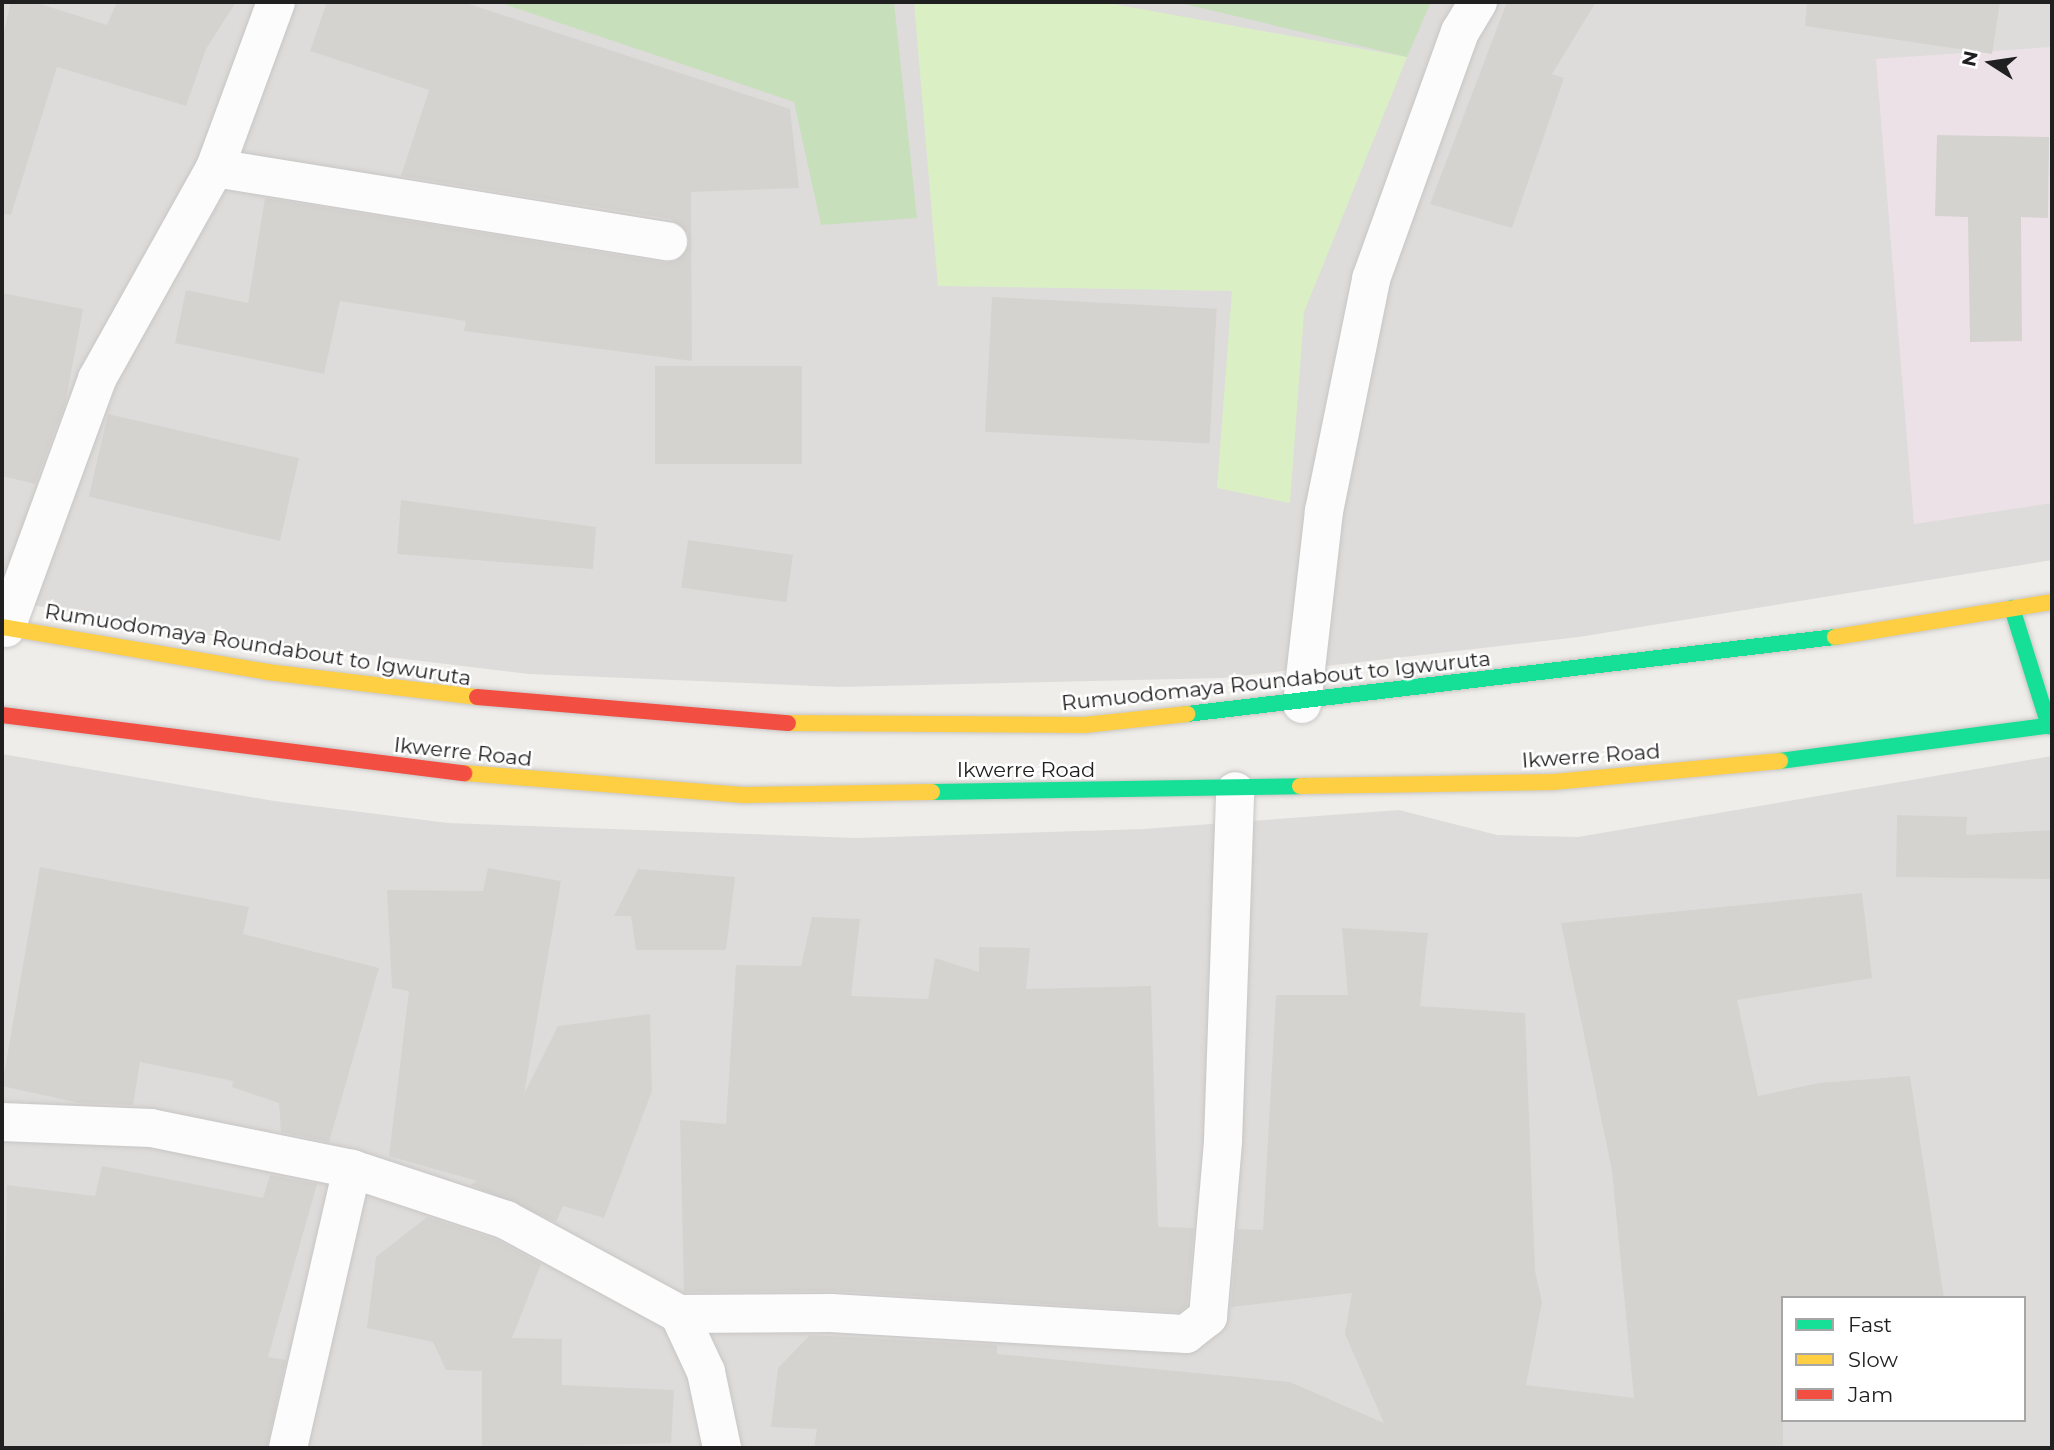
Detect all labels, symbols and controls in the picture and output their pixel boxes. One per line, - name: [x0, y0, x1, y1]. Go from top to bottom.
- north arrow: [1956, 28, 2026, 98]
- text: N: [1957, 49, 1983, 68]
- street label: Rumuodomaya Roundabout to Igwuruta: [43, 599, 473, 691]
- street label: Rumuodomaya Roundabout to Igwuruta: [1060, 646, 1492, 716]
- street label: Ikwerre Road: [393, 732, 533, 772]
- street label: Ikwerre Road: [1521, 739, 1661, 773]
- street label: Ikwerre Road: [957, 757, 1095, 783]
- legend: [1781, 1296, 2026, 1422]
- text: Fast: [1848, 1312, 1892, 1337]
- text: Slow: [1848, 1347, 1898, 1372]
- text: Jam: [1848, 1382, 1893, 1407]

